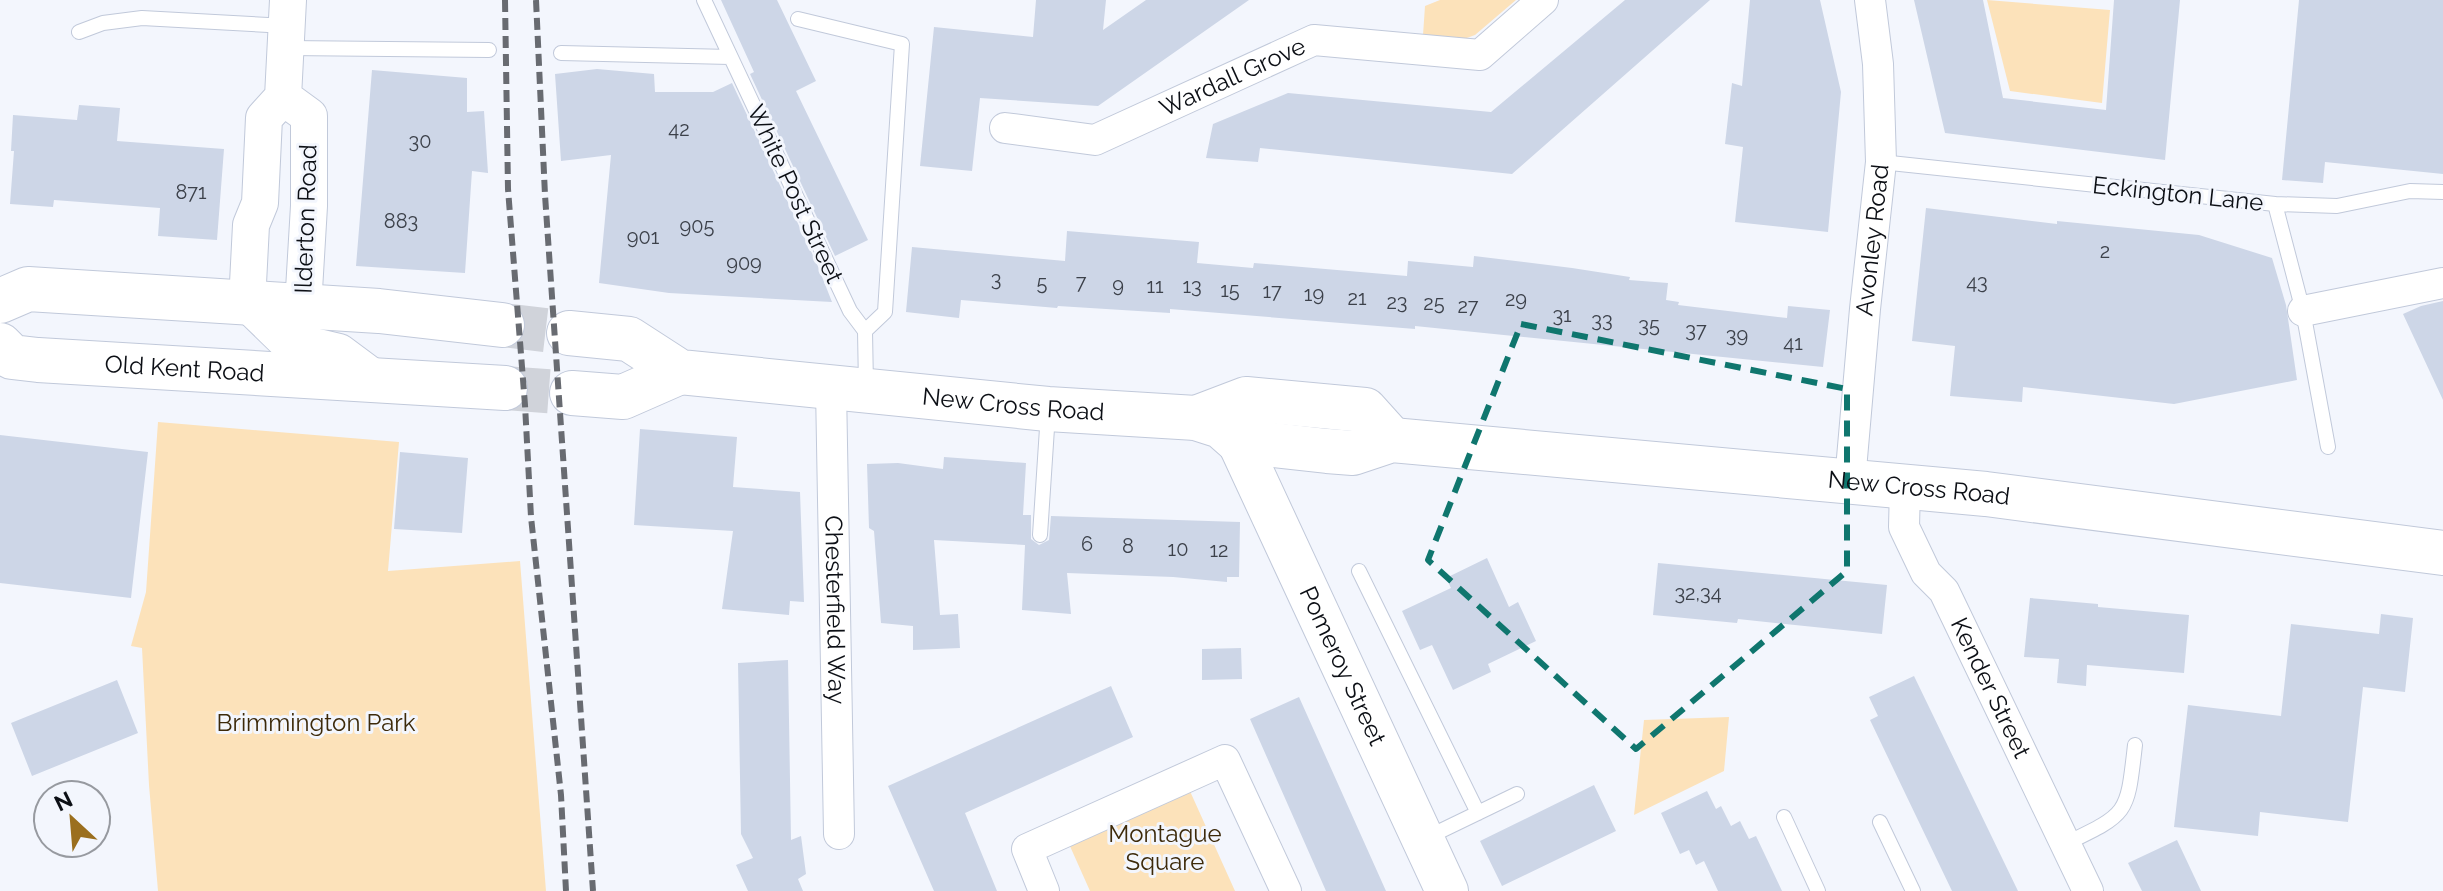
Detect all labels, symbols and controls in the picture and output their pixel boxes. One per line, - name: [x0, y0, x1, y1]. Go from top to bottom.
- street label: Wardall Grove: [1155, 31, 1310, 123]
- street label: White Post Street: [741, 100, 850, 288]
- house number: 42: [668, 117, 690, 141]
- house number: 30: [409, 129, 431, 153]
- street label: Ilderton Road: [288, 144, 323, 294]
- street label: Avonley Road: [1849, 163, 1895, 317]
- street label: Eckington Lane: [2091, 170, 2265, 217]
- house number: 871: [175, 180, 207, 204]
- house number: 883: [384, 209, 418, 233]
- house number: 905: [680, 214, 715, 238]
- house number: 901: [627, 225, 660, 249]
- house number: 2: [2100, 239, 2110, 263]
- house number: 909: [726, 251, 762, 275]
- house number: 3: [991, 267, 1001, 291]
- house number: 7: [1076, 270, 1087, 294]
- house number: 43: [1966, 270, 1988, 294]
- house number: 5: [1037, 271, 1048, 295]
- house number: 9: [1112, 273, 1124, 297]
- house number: 11: [1146, 274, 1164, 298]
- house number: 13: [1182, 274, 1202, 298]
- house number: 15: [1220, 278, 1240, 302]
- house number: 17: [1262, 279, 1282, 303]
- house number: 19: [1304, 282, 1324, 306]
- house number: 21: [1348, 286, 1367, 310]
- house number: 29: [1505, 287, 1527, 311]
- house number: 23: [1386, 290, 1408, 314]
- house number: 25: [1423, 291, 1445, 315]
- house number: 27: [1457, 294, 1479, 318]
- house number: 31: [1552, 303, 1572, 327]
- house number: 33: [1591, 308, 1613, 332]
- house number: 35: [1638, 313, 1660, 337]
- house number: 37: [1685, 318, 1707, 342]
- house number: 39: [1726, 323, 1748, 347]
- house number: 41: [1783, 331, 1803, 355]
- street label: Old Kent Road: [104, 349, 265, 388]
- street label: New Cross Road: [921, 381, 1105, 426]
- street label: New Cross Road: [1827, 465, 2012, 511]
- street label: Chesterfield Way: [819, 515, 852, 705]
- house number: 6: [1081, 532, 1093, 556]
- house number: 8: [1122, 534, 1134, 558]
- house number: 10: [1168, 537, 1188, 561]
- house number: 12: [1210, 538, 1228, 562]
- house number: 32,34: [1674, 581, 1722, 605]
- street label: Pomeroy Street: [1294, 582, 1392, 750]
- street label: Kender Street: [1945, 613, 2037, 763]
- park label: Brimmington Park: [216, 708, 416, 737]
- north arrow: [32, 779, 112, 859]
- text: N: [50, 786, 76, 816]
- park label: Montague Square: [1108, 819, 1222, 876]

